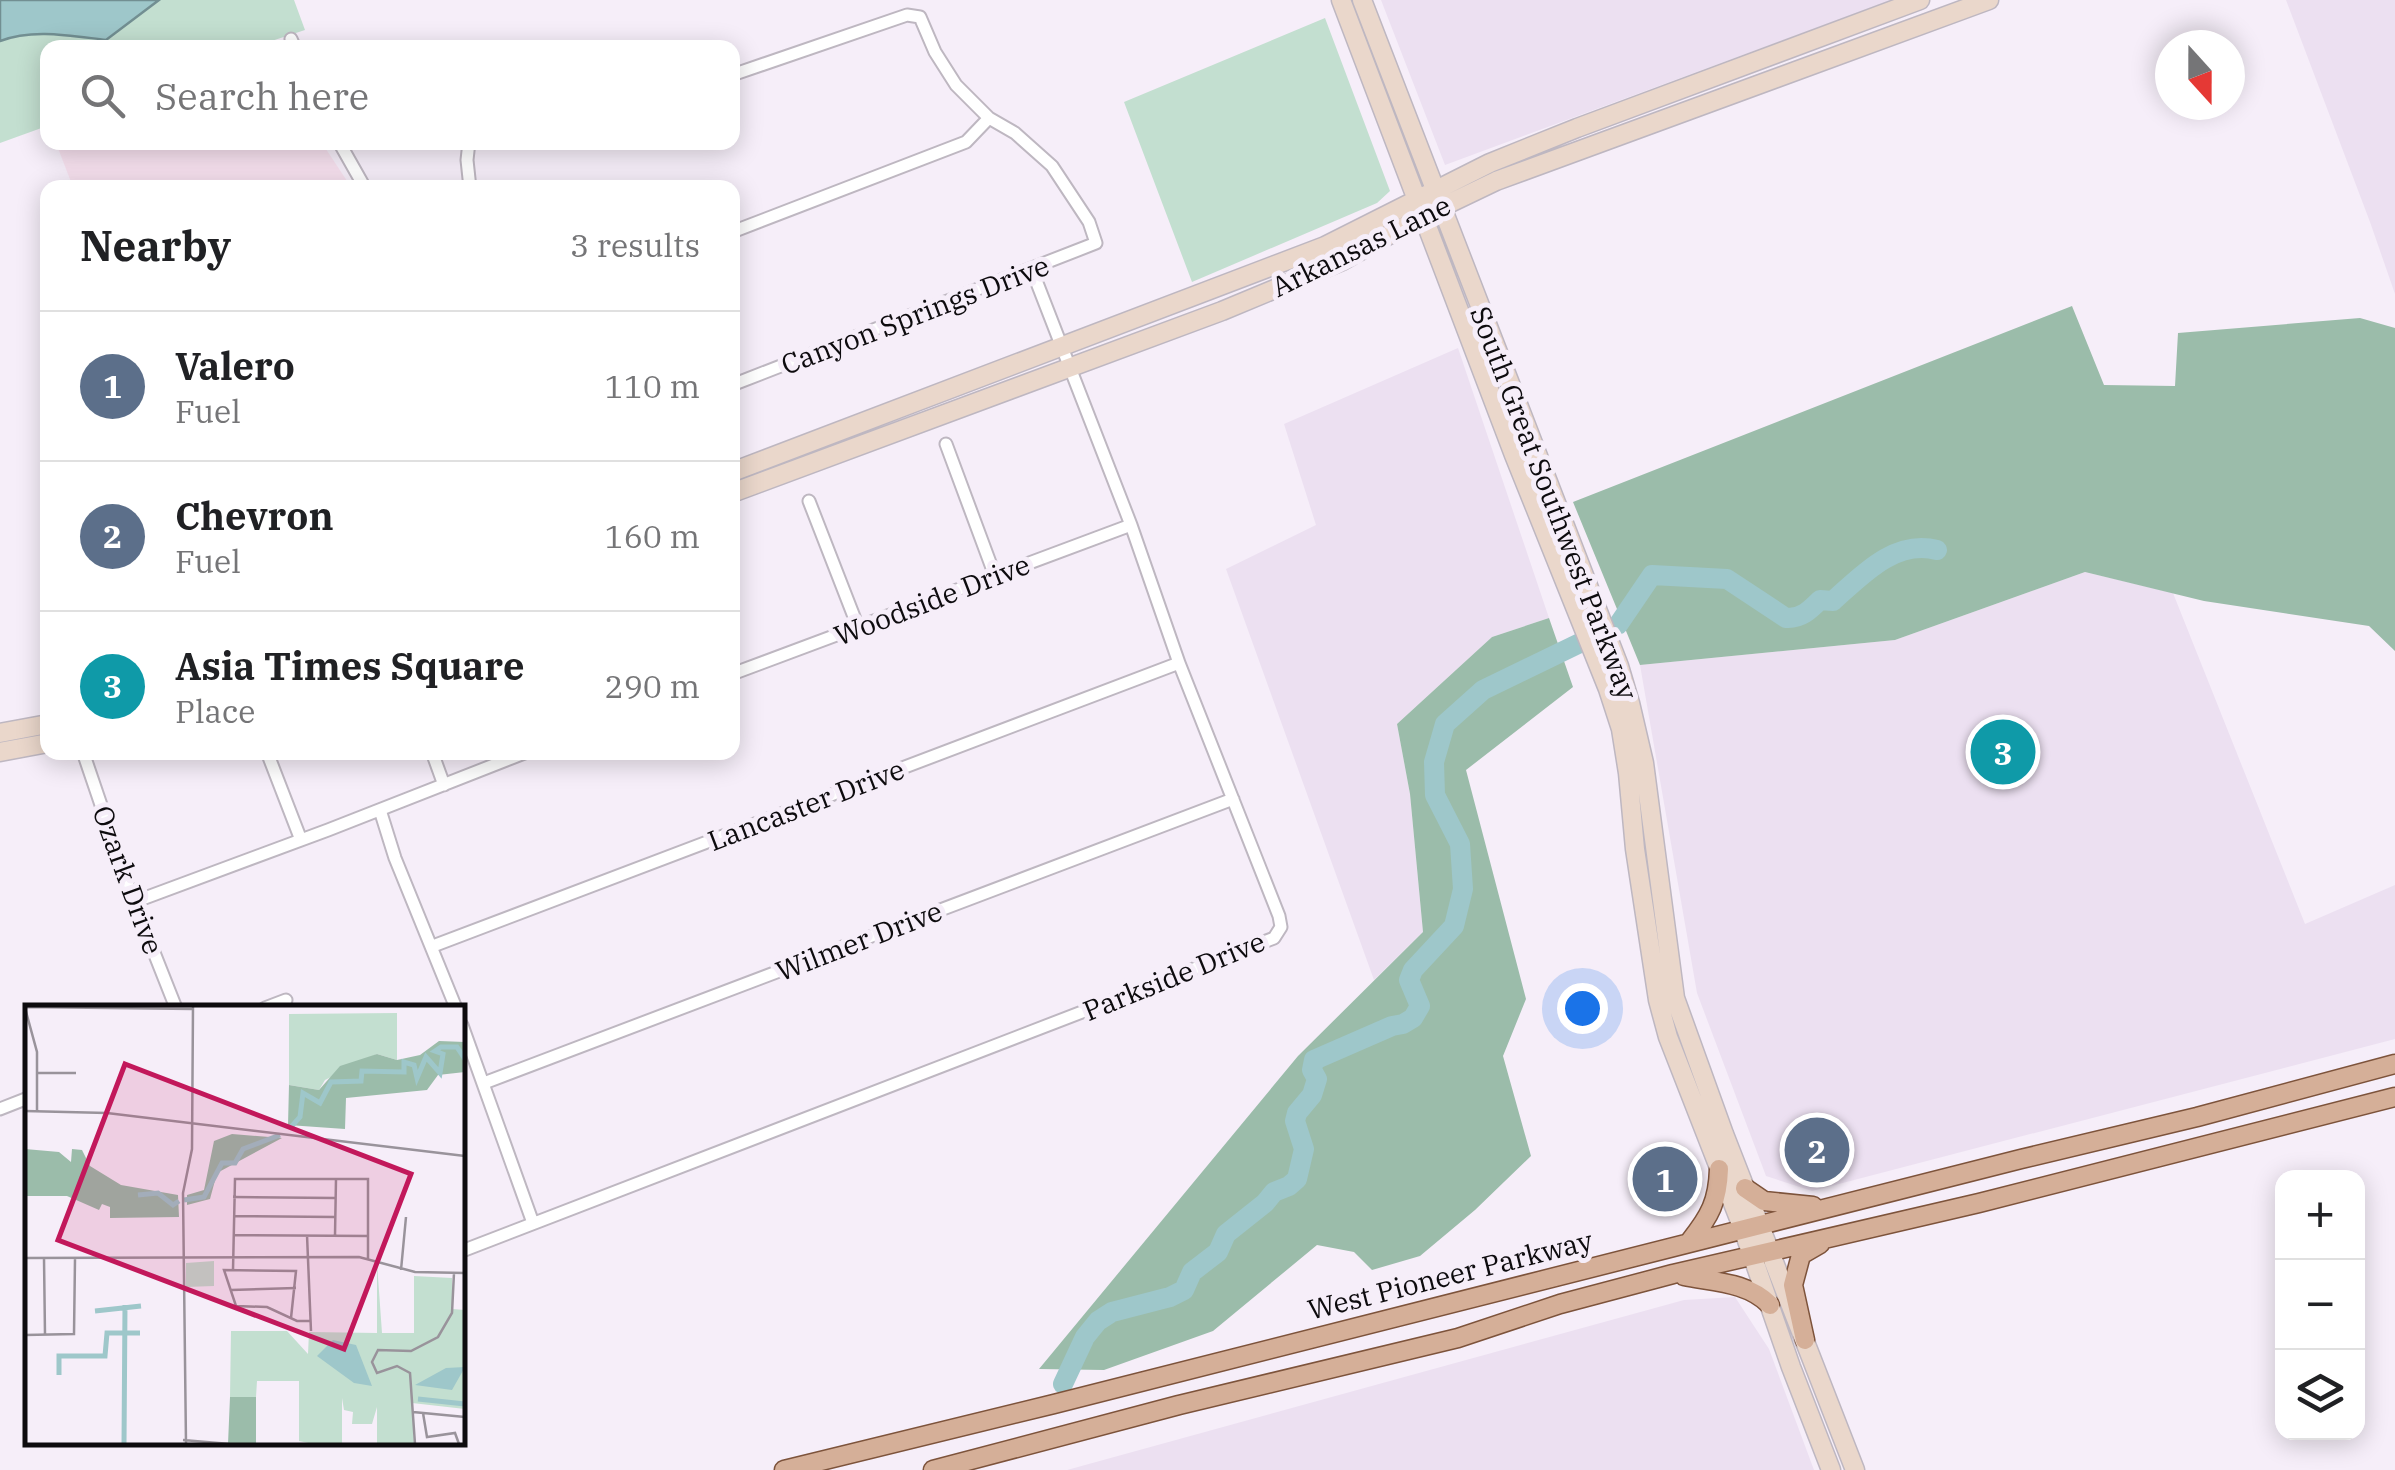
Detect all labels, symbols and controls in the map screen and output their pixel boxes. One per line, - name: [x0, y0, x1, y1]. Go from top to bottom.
- north arrow: [2155, 30, 2245, 120]
- search box: [40, 40, 740, 150]
- icon: search: [75, 68, 130, 123]
- text: Search here: [155, 71, 369, 120]
- street label: Arkansas Lane: [1265, 186, 1457, 305]
- text: Nearby: [80, 218, 231, 273]
- text: 3 results: [570, 224, 700, 266]
- street label: Canyon Springs Drive: [776, 246, 1054, 383]
- street label: South Great Southwest Parkway: [1462, 301, 1647, 705]
- text: Valero: [175, 341, 295, 390]
- text: 1: [103, 365, 122, 407]
- text: 110 m: [604, 365, 700, 407]
- text: Fuel: [175, 390, 241, 432]
- text: Chevron: [175, 491, 334, 540]
- text: 2: [103, 515, 122, 557]
- text: 160 m: [604, 515, 700, 557]
- text: Fuel: [175, 540, 241, 582]
- street label: Woodside Drive: [829, 545, 1035, 654]
- text: Asia Times Square: [175, 641, 525, 690]
- text: 3: [103, 665, 122, 707]
- text: 290 m: [604, 665, 700, 707]
- text: Place: [175, 690, 255, 732]
- pin: 3: [1970, 714, 2036, 790]
- street label: Lancaster Drive: [702, 750, 909, 859]
- street label: Ozark Drive: [84, 800, 172, 959]
- street label: Wilmer Drive: [770, 892, 947, 989]
- street label: Parkside Drive: [1077, 922, 1270, 1029]
- your location: [1557, 983, 1608, 1034]
- inset map: [25, 1005, 465, 1445]
- pin: 2: [1784, 1112, 1850, 1188]
- pin: 1: [1632, 1142, 1698, 1216]
- map controls: [2275, 1170, 2365, 1440]
- button: +: [2275, 1170, 2365, 1260]
- street label: West Pioneer Parkway: [1304, 1221, 1596, 1328]
- button: −: [2275, 1260, 2365, 1350]
- button: layers: [2275, 1350, 2365, 1440]

